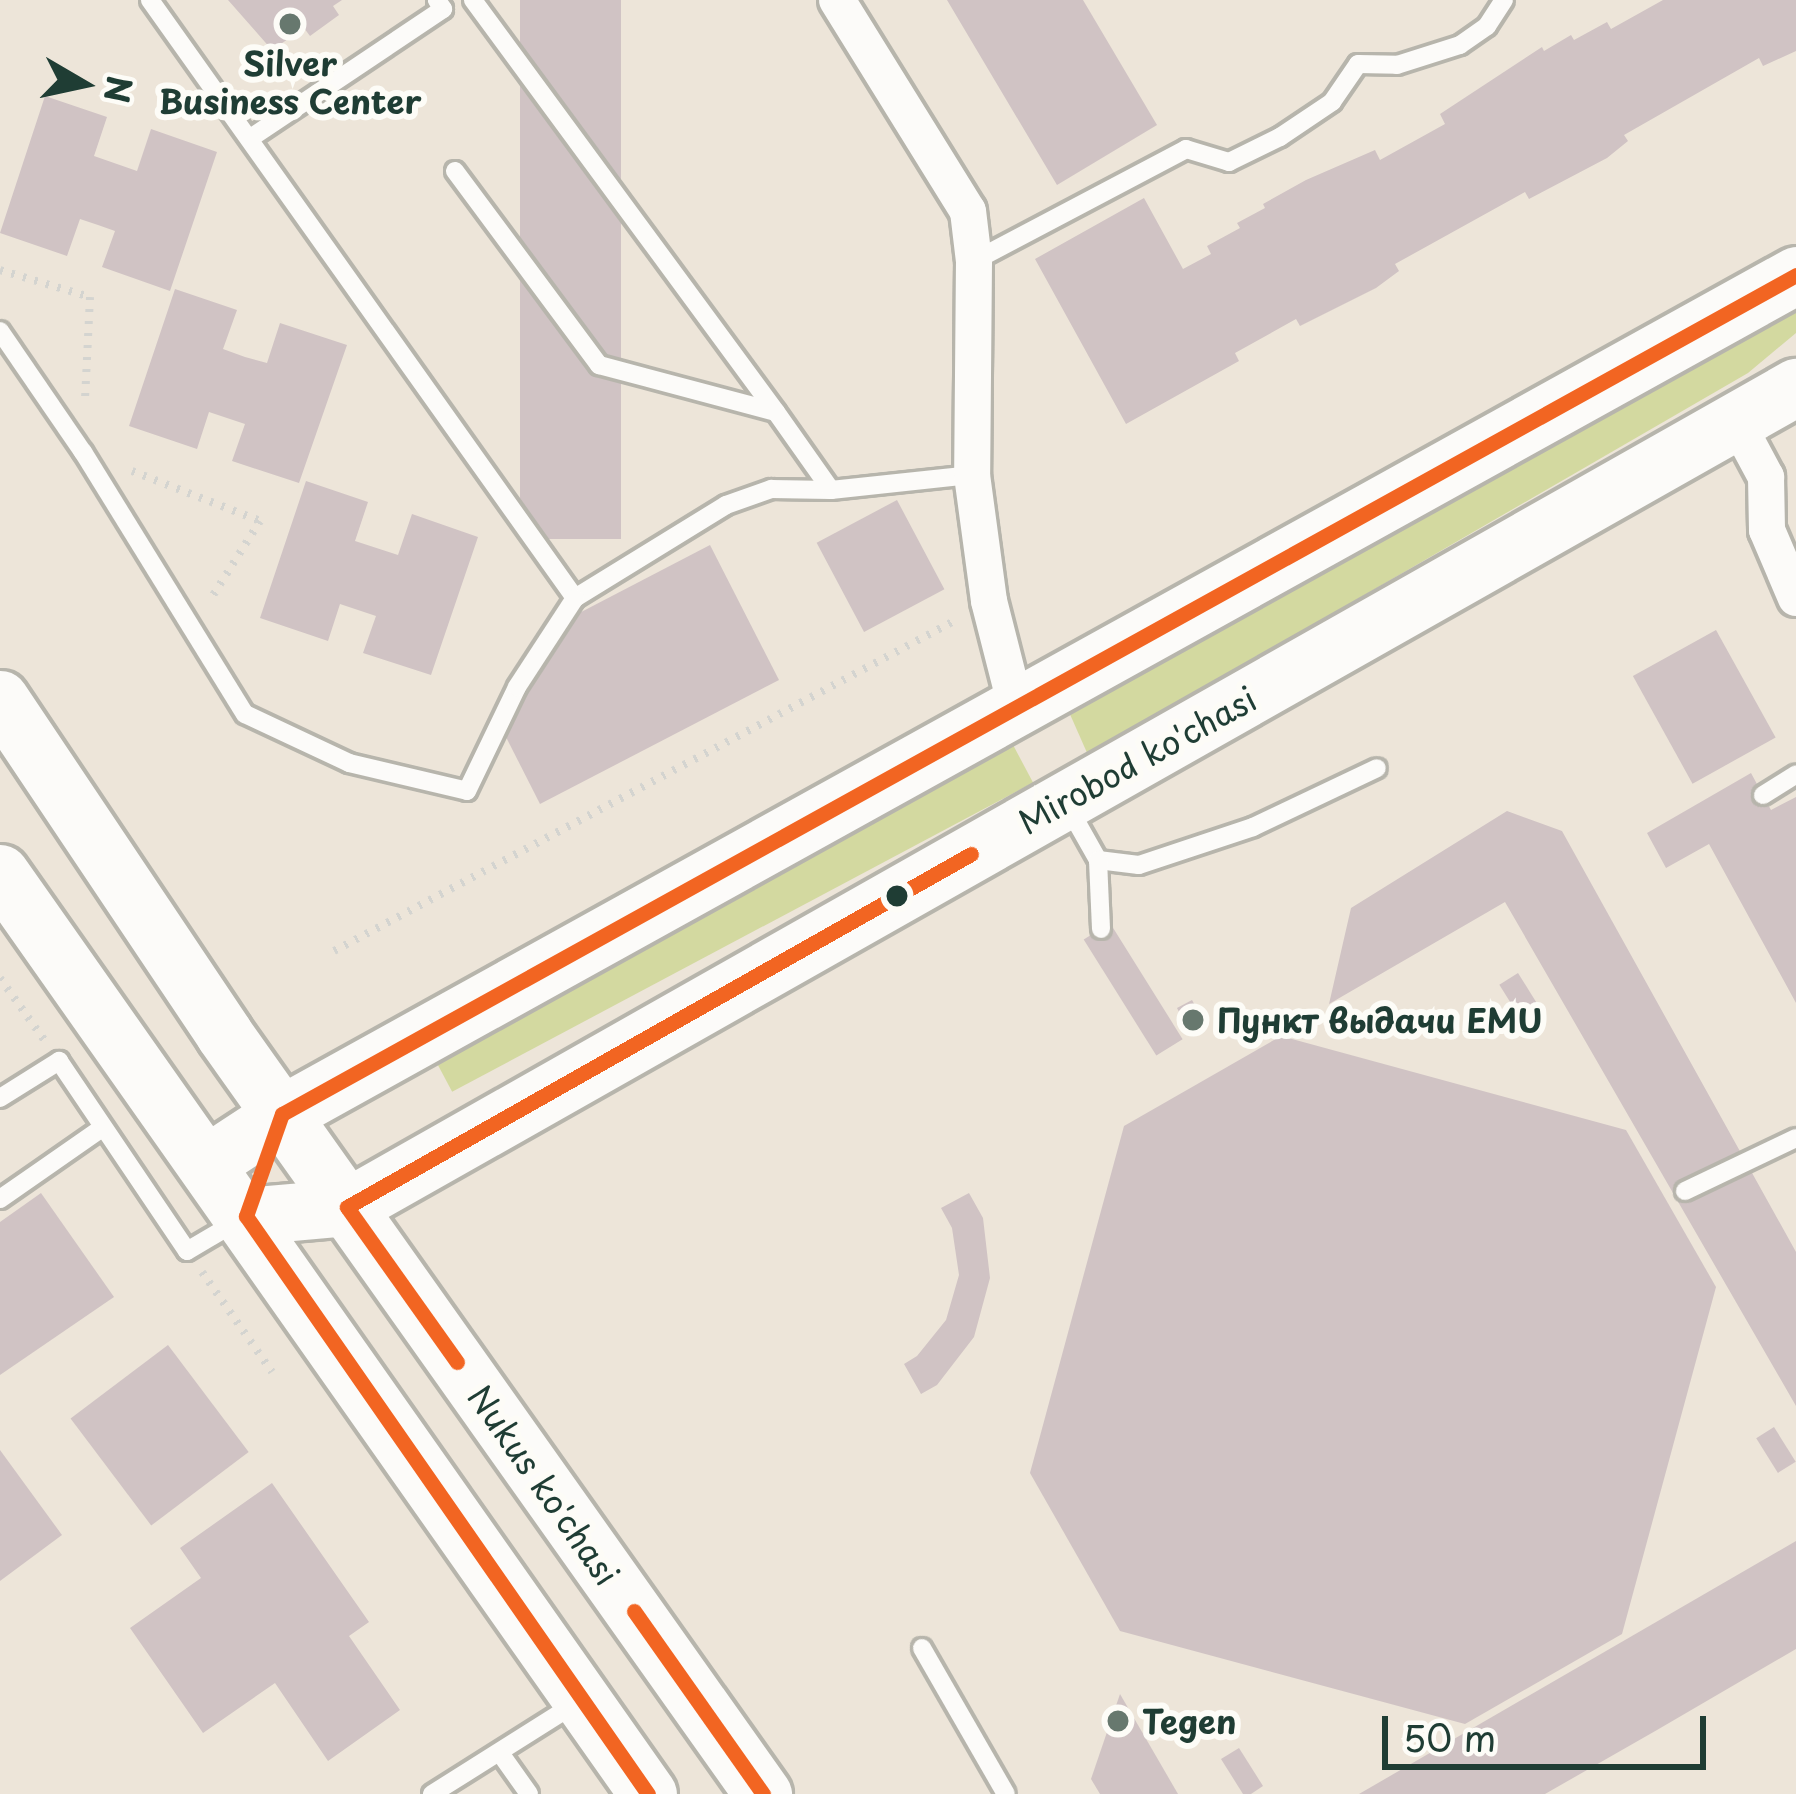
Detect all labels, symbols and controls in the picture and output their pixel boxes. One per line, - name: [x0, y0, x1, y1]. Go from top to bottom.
- marker: Silver Business Center: [277, 11, 303, 37]
- north arrow: [24, 24, 144, 144]
- place label: Silver Business Center: [157, 43, 423, 121]
- text: N: [93, 73, 146, 106]
- street label: Mirobod ko'chasi: [1011, 678, 1263, 842]
- unlabelled marker: [886, 885, 908, 907]
- place label: Пункт выдачи EMU: [1217, 1000, 1545, 1040]
- marker: Пункт выдачи EMU: [1180, 1007, 1206, 1033]
- street label: Nukus ko'chasi: [460, 1377, 628, 1593]
- scale bar: [1388, 1692, 1712, 1766]
- place label: Tegen: [1142, 1701, 1236, 1741]
- marker: Tegen: [1105, 1708, 1131, 1734]
- text: 50 m: [1403, 1710, 1496, 1764]

